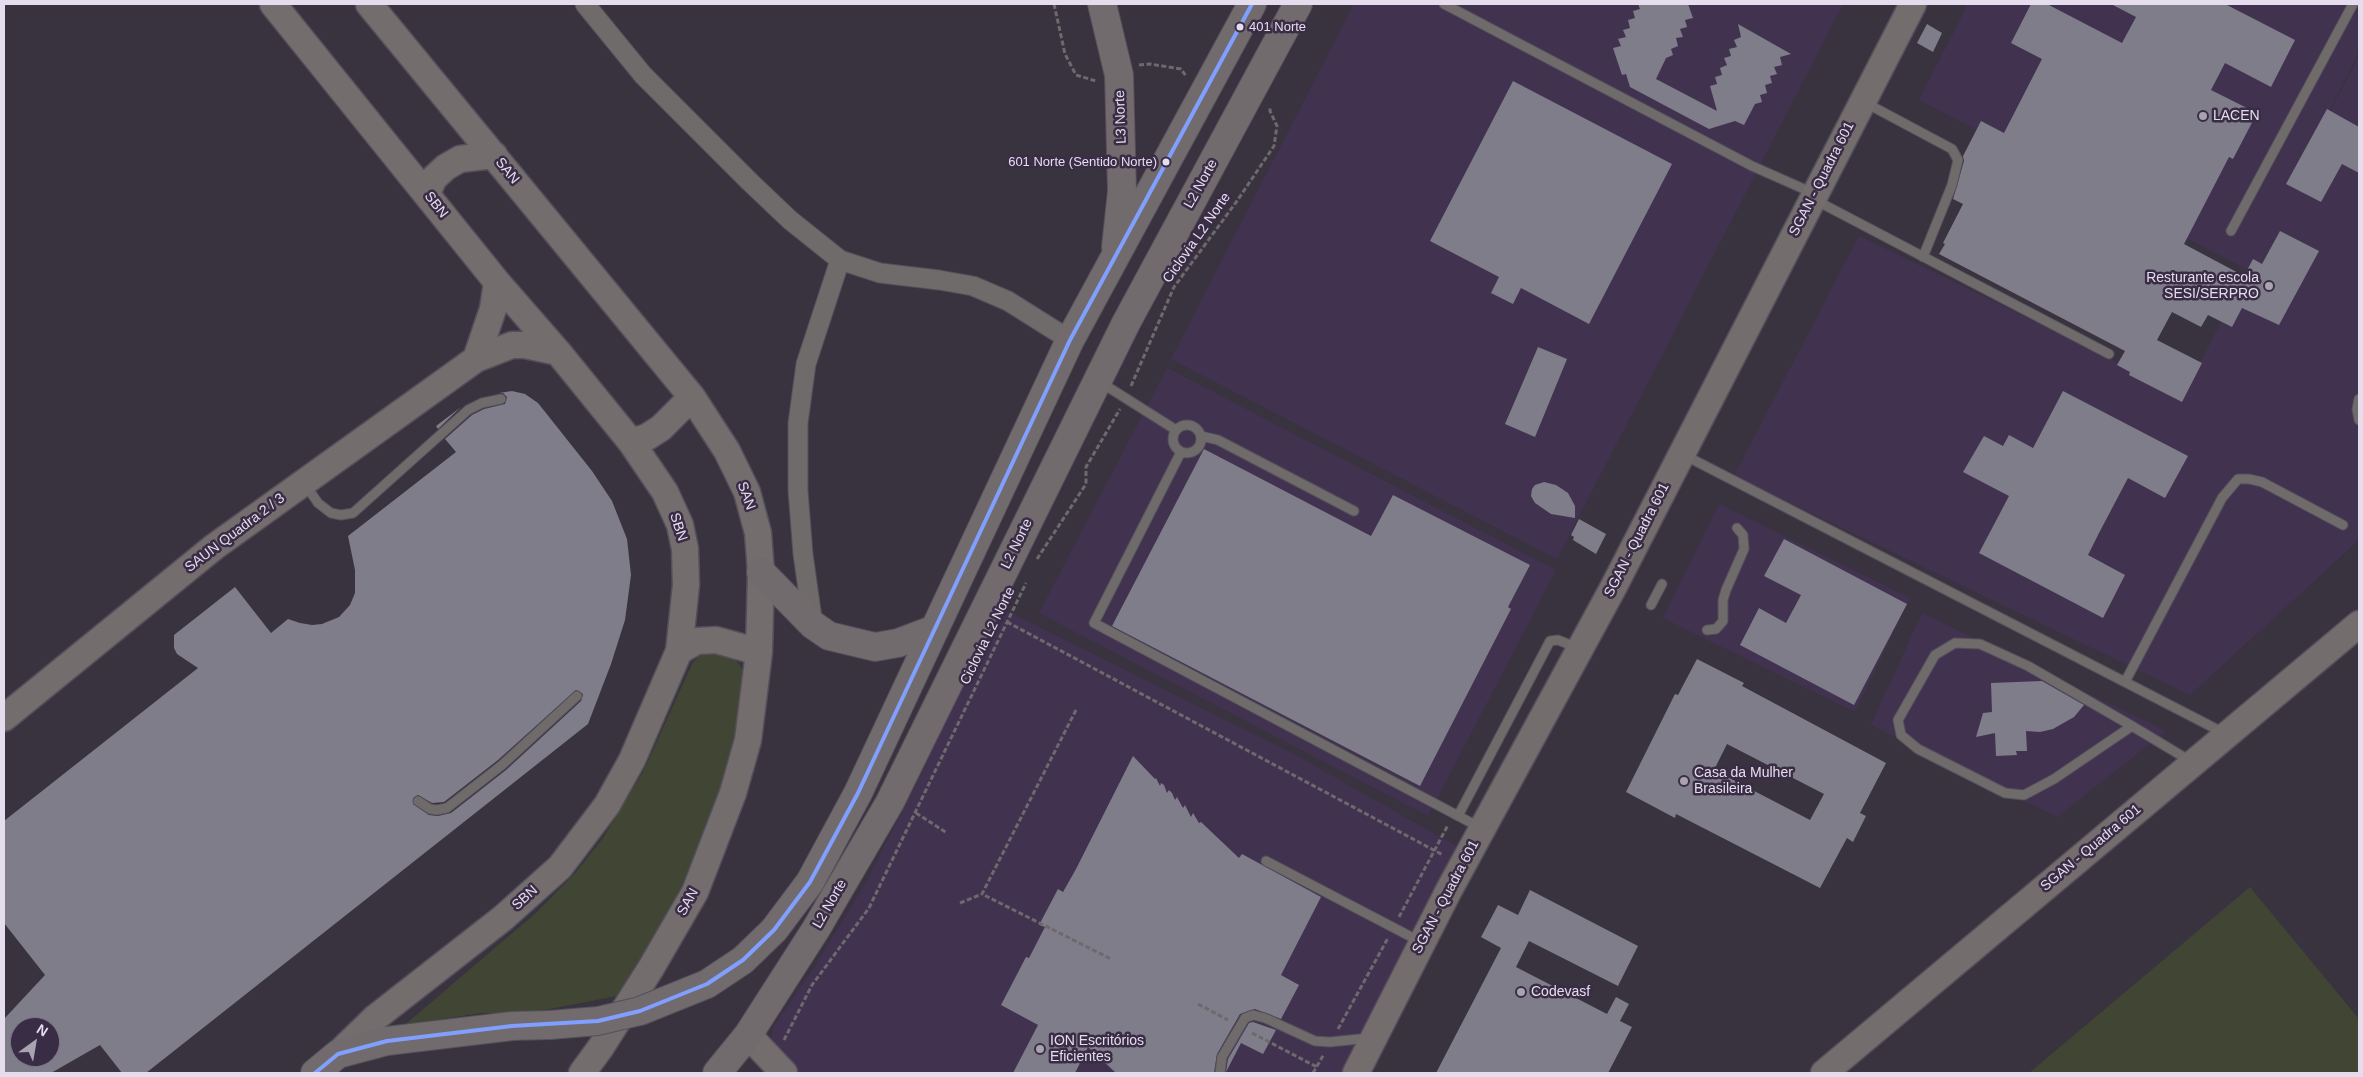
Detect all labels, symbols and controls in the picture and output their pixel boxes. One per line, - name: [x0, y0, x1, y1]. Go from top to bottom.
- place label: 401 Norte: [1249, 19, 1306, 35]
- marker: 401 Norte: [1235, 22, 1245, 32]
- street label: L3 Norte: [1112, 90, 1130, 144]
- place label: LACEN: [2213, 108, 2260, 124]
- marker: LACEN: [2197, 110, 2209, 122]
- street label: SGAN - Quadra 601: [1786, 119, 1858, 239]
- place label: 601 Norte (Sentido Norte): [1008, 154, 1157, 170]
- street label: SAN: [491, 155, 523, 187]
- street label: L2 Norte: [1181, 156, 1221, 212]
- marker: 601 Norte (Sentido Norte): [1161, 157, 1171, 167]
- street label: SBN: [421, 188, 451, 222]
- street label: Ciclovia L2 Norte: [1160, 190, 1234, 286]
- place label: Resturante escola SESI/SERPRO: [2146, 270, 2259, 302]
- marker: Resturante escola SESI/SERPRO: [2263, 280, 2275, 292]
- street label: SAN: [733, 480, 759, 512]
- street label: SGAN - Quadra 601: [1601, 480, 1673, 600]
- street label: SAUN Quadra 2 / 3: [182, 490, 288, 576]
- street label: SBN: [666, 511, 690, 543]
- street label: L2 Norte: [998, 516, 1036, 572]
- street label: Ciclovia L2 Norte: [957, 584, 1019, 688]
- place label: Casa da Mulher Brasileira: [1694, 765, 1793, 798]
- marker: Casa da Mulher Brasileira: [1678, 775, 1690, 787]
- street label: SGAN - Quadra 601: [2037, 801, 2145, 895]
- street label: SGAN - Quadra 601: [1409, 837, 1483, 957]
- street label: L2 Norte: [809, 877, 851, 931]
- street label: SBN: [509, 882, 541, 914]
- street label: SAN: [674, 885, 702, 919]
- place label: Codevasf: [1531, 984, 1590, 1000]
- marker: Codevasf: [1515, 986, 1527, 998]
- north arrow: [10, 1017, 60, 1067]
- text: N: [34, 1021, 51, 1040]
- place label: ION Escritórios Eficientes: [1050, 1033, 1144, 1066]
- marker: ION Escritórios Eficientes: [1034, 1043, 1046, 1055]

